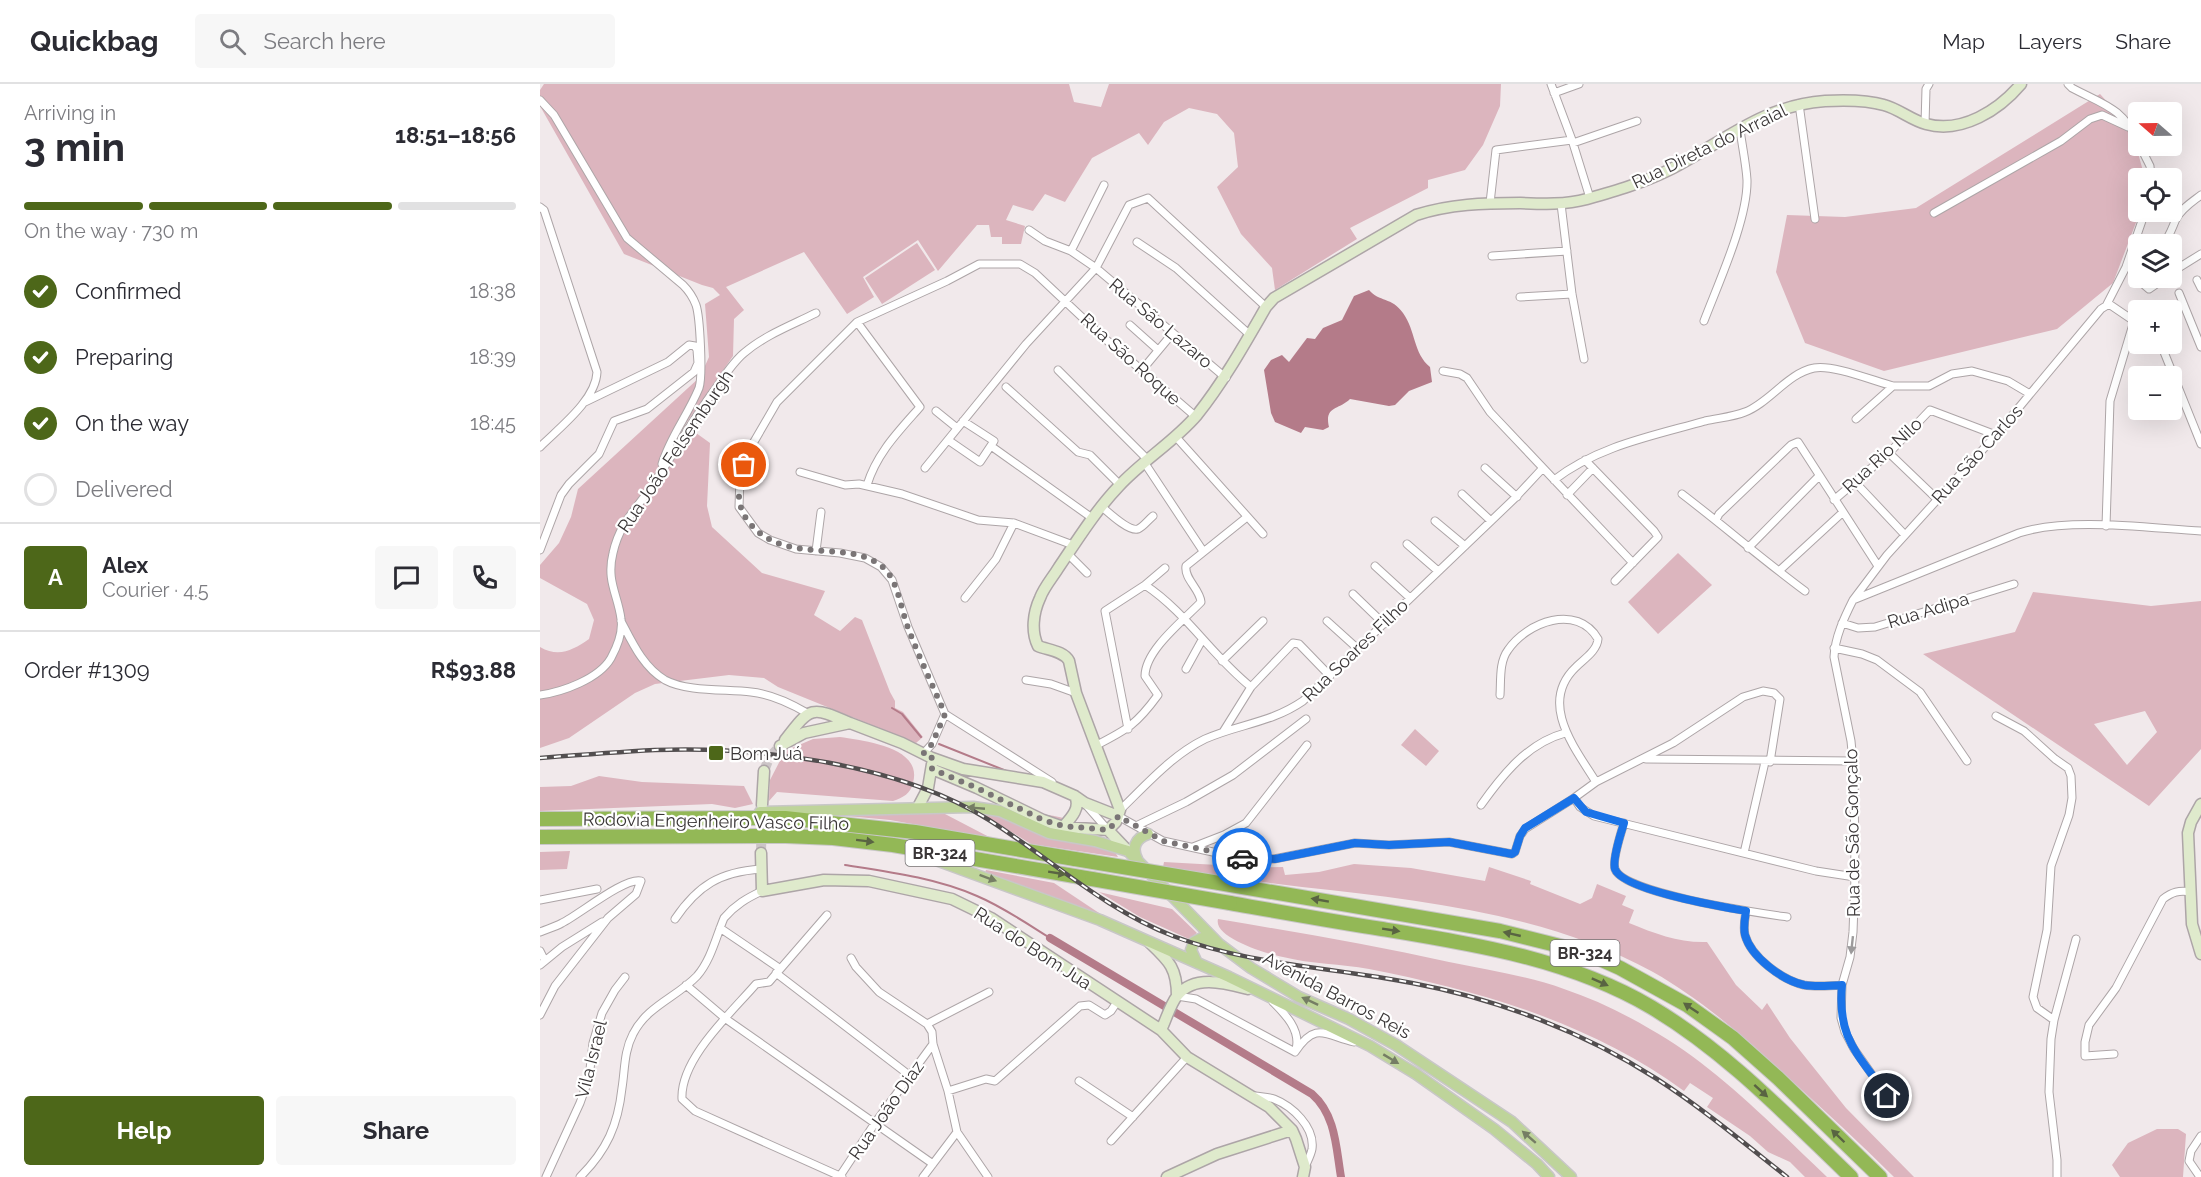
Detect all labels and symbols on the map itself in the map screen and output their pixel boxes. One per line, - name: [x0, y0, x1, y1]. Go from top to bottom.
- street label: Rua Direta do Arraial: [1628, 99, 1790, 193]
- north arrow: [2128, 102, 2182, 156]
- street label: Rua São Lazaro: [1105, 274, 1217, 373]
- street label: Rua São Roque: [1077, 309, 1186, 410]
- street label: Rua João Felsemburgh: [613, 366, 737, 536]
- street label: Rua São Carlos: [1927, 400, 2027, 508]
- street label: Rua Rio Nilo: [1838, 413, 1926, 497]
- pin: [718, 439, 769, 490]
- street label: Rua Adipa: [1885, 588, 1971, 632]
- street label: Rua Soares Filho: [1298, 594, 1412, 706]
- place label: Bom Juá: [730, 743, 802, 764]
- marker: Bom Juá: [707, 744, 725, 762]
- street label: Rua de São Gonçalo: [1840, 748, 1864, 917]
- one-way arrow: [966, 803, 985, 813]
- street label: Rodovia Engenheiro Vasco Filho: [583, 808, 850, 834]
- courier: [1212, 828, 1272, 888]
- one-way arrow: [855, 837, 874, 846]
- road number: BR-324: [906, 840, 974, 866]
- one-way arrow: [1048, 868, 1067, 877]
- one-way arrow: [979, 874, 997, 884]
- one-way arrow: [1311, 895, 1330, 904]
- street label: Rua do Bom Jua: [970, 902, 1096, 994]
- one-way arrow: [1382, 926, 1401, 935]
- one-way arrow: [1503, 929, 1522, 938]
- one-way arrow: [1847, 936, 1857, 955]
- road number: BR-324: [1550, 940, 1620, 966]
- street label: Avenida Barros Reis: [1260, 947, 1415, 1043]
- one-way arrow: [1591, 978, 1609, 988]
- one-way arrow: [1301, 997, 1318, 1006]
- one-way arrow: [1684, 1002, 1700, 1014]
- street label: Vila Israel: [571, 1018, 611, 1100]
- one-way arrow: [1383, 1054, 1399, 1065]
- street label: Rua João Diaz: [844, 1056, 928, 1164]
- pin: [1861, 1070, 1912, 1121]
- one-way arrow: [1753, 1084, 1768, 1098]
- one-way arrow: [1831, 1129, 1846, 1143]
- one-way arrow: [1521, 1130, 1536, 1144]

